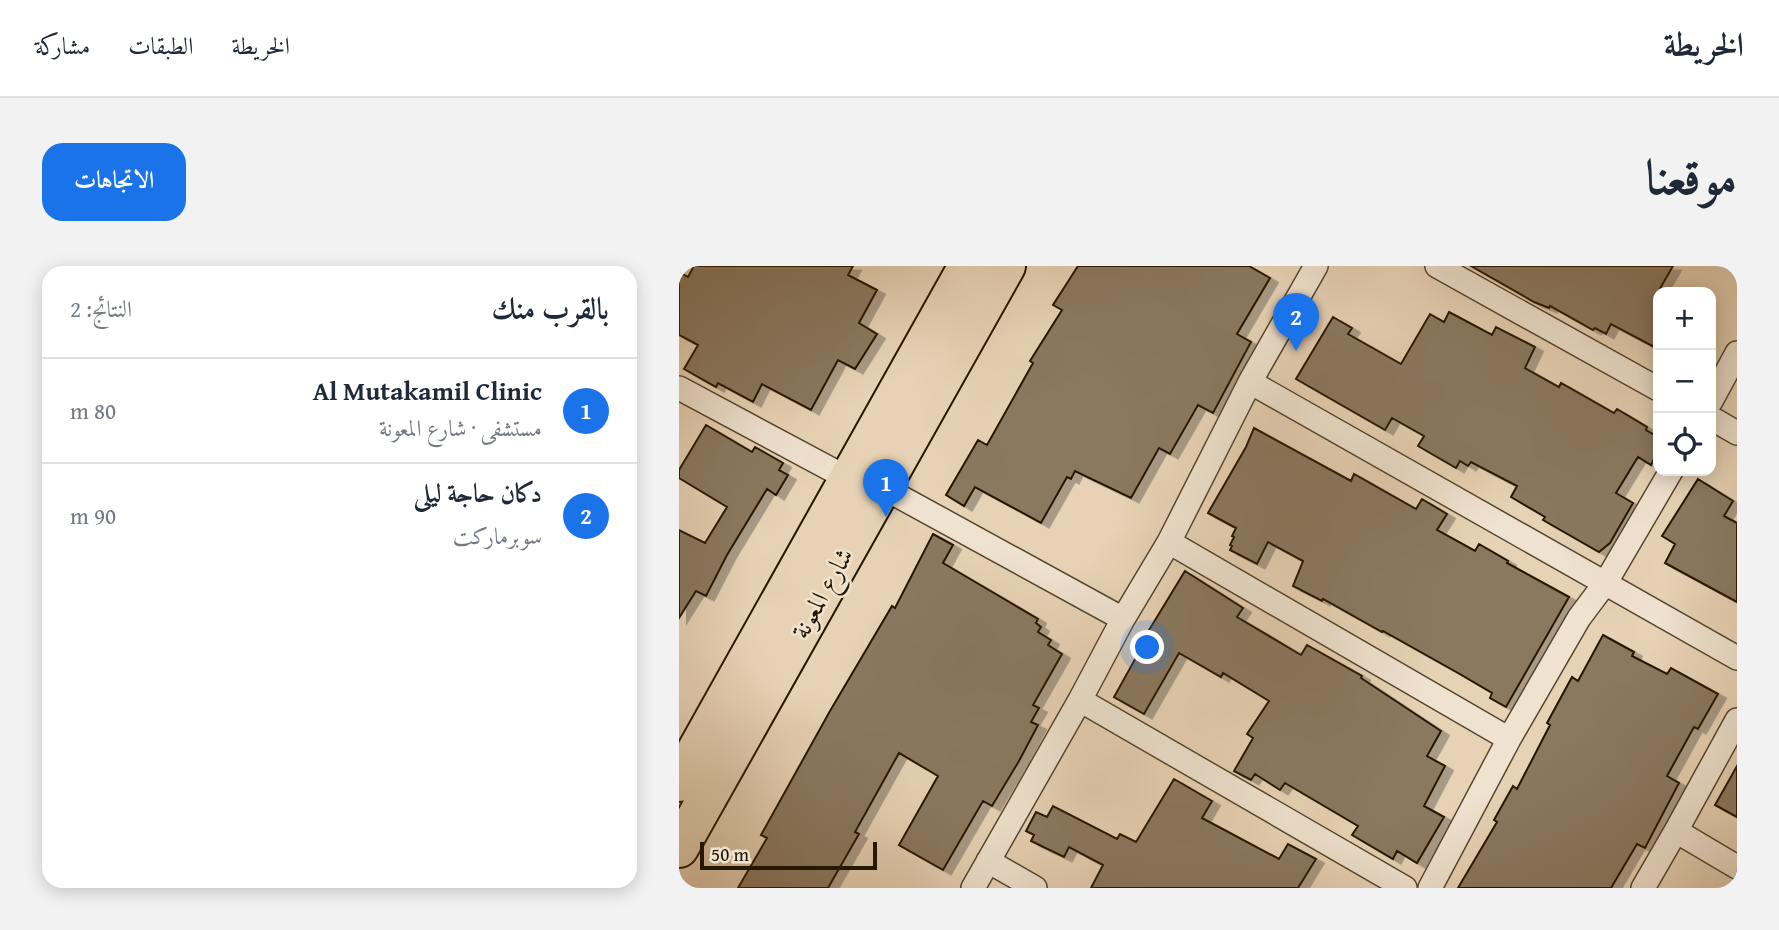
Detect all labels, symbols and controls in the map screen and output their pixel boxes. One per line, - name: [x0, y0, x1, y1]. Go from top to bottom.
- text: الخريطة: [1664, 20, 1744, 68]
- text: مشاركة: [35, 28, 90, 63]
- text: الطبقات: [128, 28, 194, 63]
- text: الخريطة: [232, 28, 290, 63]
- text: موقعنا: [1645, 140, 1737, 212]
- button: الاتجاهات: [42, 143, 186, 221]
- text: بالقرب منك: [492, 286, 609, 330]
- map controls: [1653, 287, 1716, 476]
- button: +: [1653, 287, 1716, 350]
- text: النتائج: 2: [70, 292, 132, 325]
- pin: 2: [1273, 293, 1319, 351]
- button: −: [1653, 350, 1716, 413]
- text: Al Mutakamil Clinic: [313, 371, 542, 410]
- text: 80 m: [70, 394, 116, 427]
- text: 1: [580, 394, 592, 427]
- text: مستشفى · شارع المعونة: [379, 411, 542, 444]
- button: locate: [1653, 413, 1716, 476]
- pin: 1: [863, 459, 909, 517]
- text: دكان حاجة ليلى: [413, 473, 542, 512]
- text: 90 m: [70, 499, 116, 532]
- text: 2: [580, 499, 592, 532]
- text: سوبرماركت: [453, 519, 542, 552]
- street label: شارع المعونة: [781, 540, 865, 647]
- your location: [1130, 630, 1164, 664]
- scale bar: [700, 839, 877, 871]
- text: 50 m: [711, 840, 749, 868]

